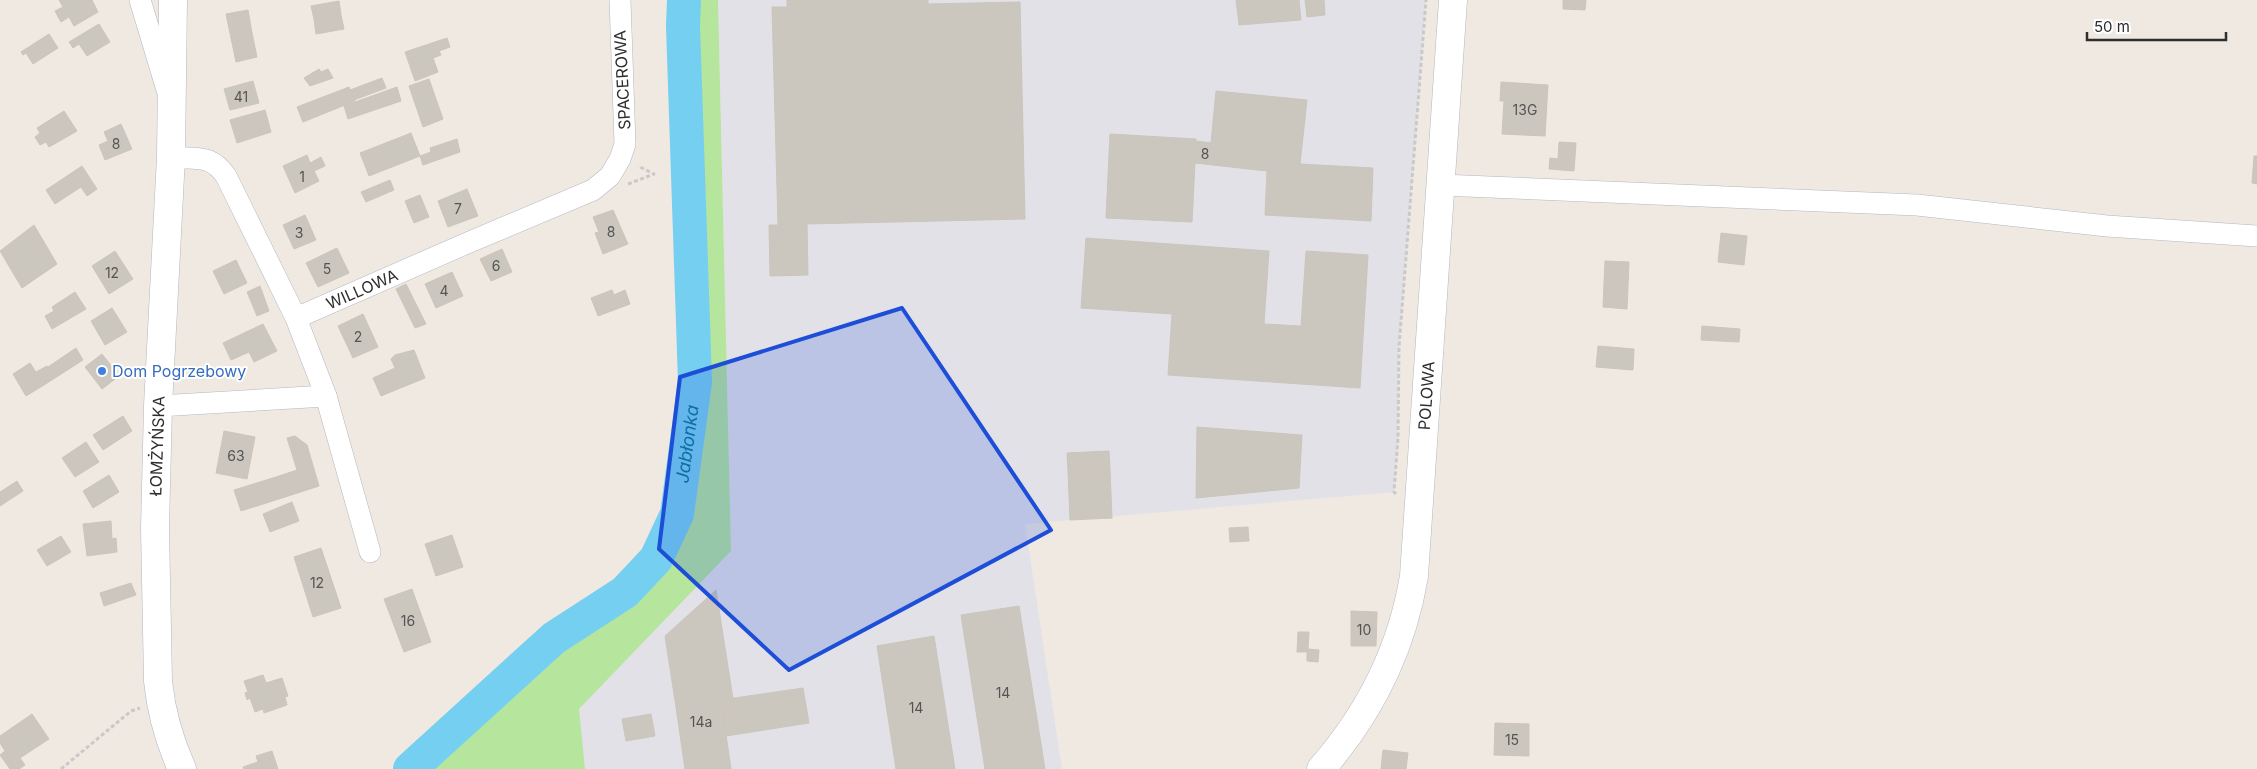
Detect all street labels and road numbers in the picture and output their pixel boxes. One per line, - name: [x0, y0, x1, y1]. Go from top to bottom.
- street label: SPACEROWA: [609, 30, 635, 130]
- street label: WILLOWA: [323, 265, 401, 313]
- street label: POLOWA: [1414, 360, 1439, 431]
- street label: ŁOMŻYŃSKA: [145, 395, 169, 497]

